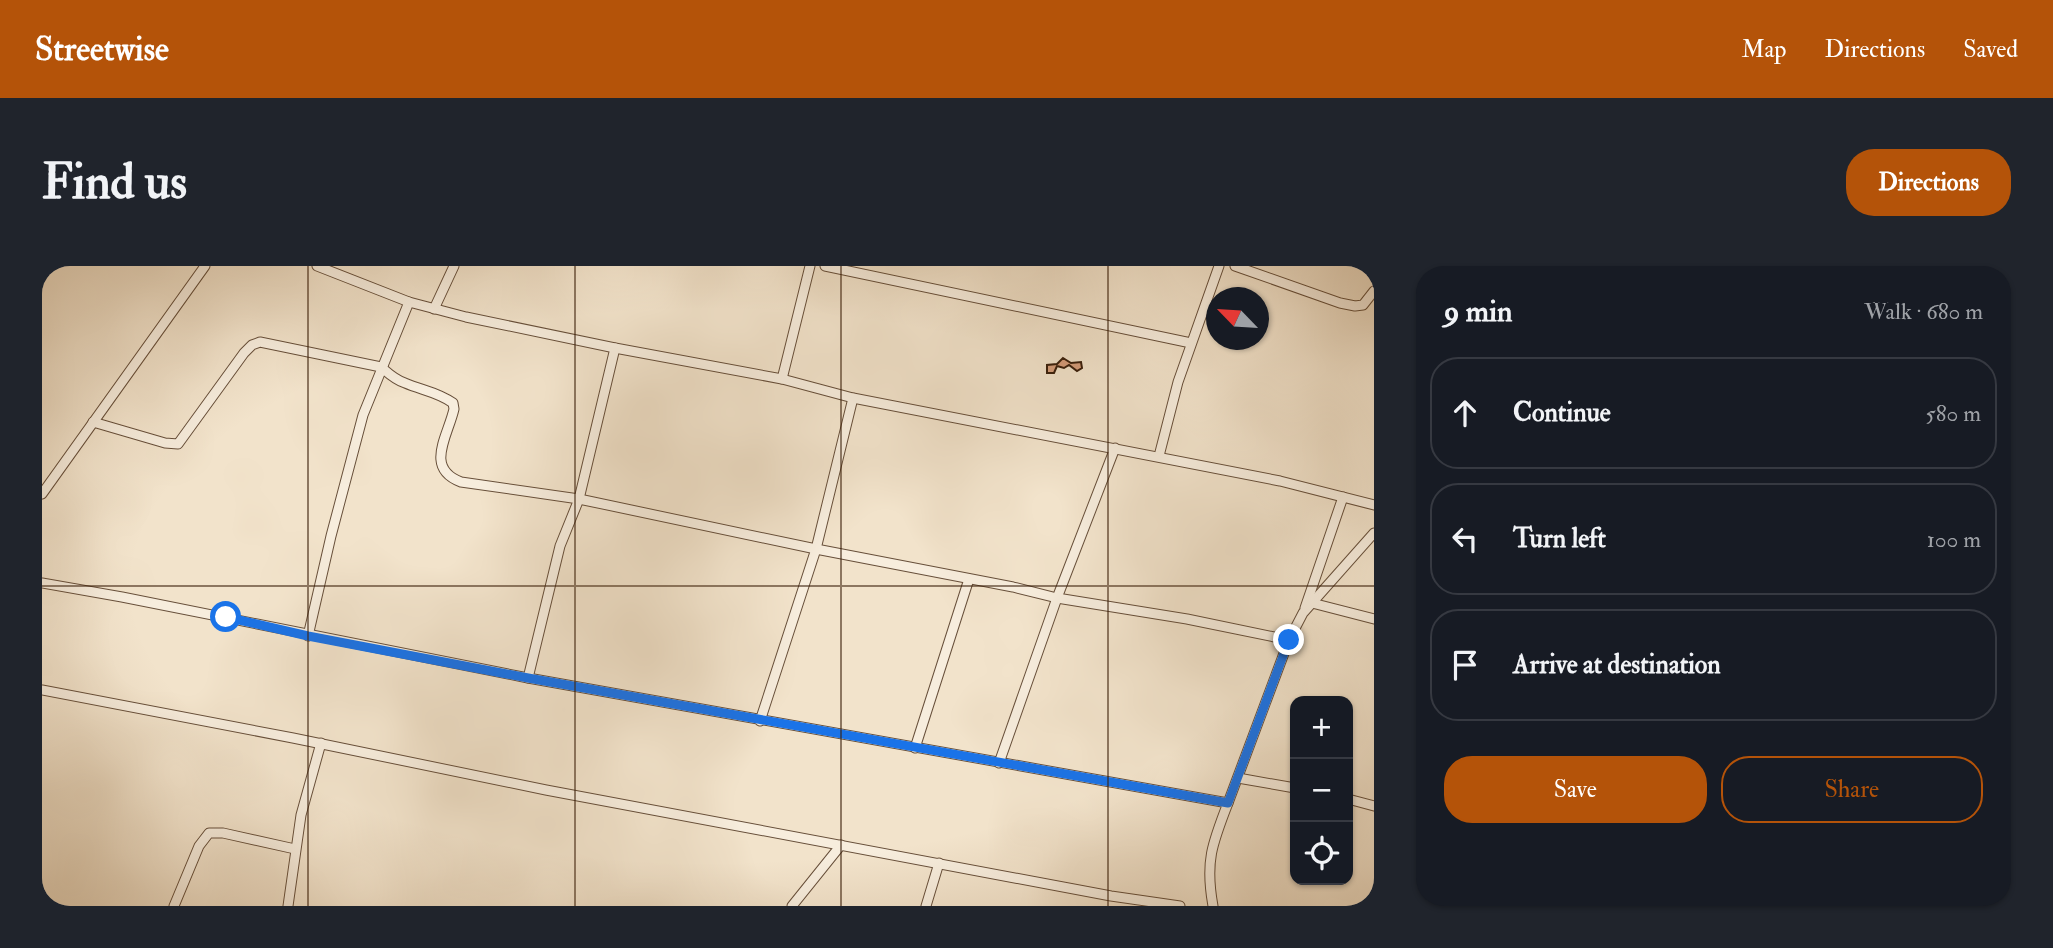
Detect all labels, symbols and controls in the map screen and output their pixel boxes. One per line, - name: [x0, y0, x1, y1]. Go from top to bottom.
- text: Streetwise: [35, 29, 169, 70]
- text: Map: [1741, 34, 1786, 65]
- text: Directions: [1824, 34, 1925, 65]
- text: Saved: [1963, 34, 2018, 65]
- button: Directions: [1846, 149, 2011, 216]
- text: Find us: [42, 152, 187, 213]
- north arrow: [1206, 287, 1269, 350]
- text: 9 min: [1444, 293, 1512, 330]
- text: Walk · 680 m: [1864, 297, 1983, 326]
- icon: ahead: [1446, 394, 1484, 432]
- text: Continue: [1513, 397, 1611, 429]
- text: 580 m: [1926, 399, 1981, 428]
- icon: left: [1446, 520, 1484, 558]
- text: Turn left: [1513, 523, 1606, 555]
- text: 100 m: [1927, 525, 1981, 554]
- route start: [210, 601, 241, 632]
- route end: [1273, 624, 1304, 655]
- icon: arrive: [1446, 646, 1484, 684]
- text: Arrive at destination: [1513, 649, 1721, 681]
- map controls: [1290, 696, 1353, 885]
- button: +: [1290, 696, 1353, 759]
- button: Save: [1444, 756, 1707, 823]
- button: Share: [1721, 756, 1983, 823]
- button: −: [1290, 759, 1353, 822]
- button: locate: [1290, 822, 1353, 885]

